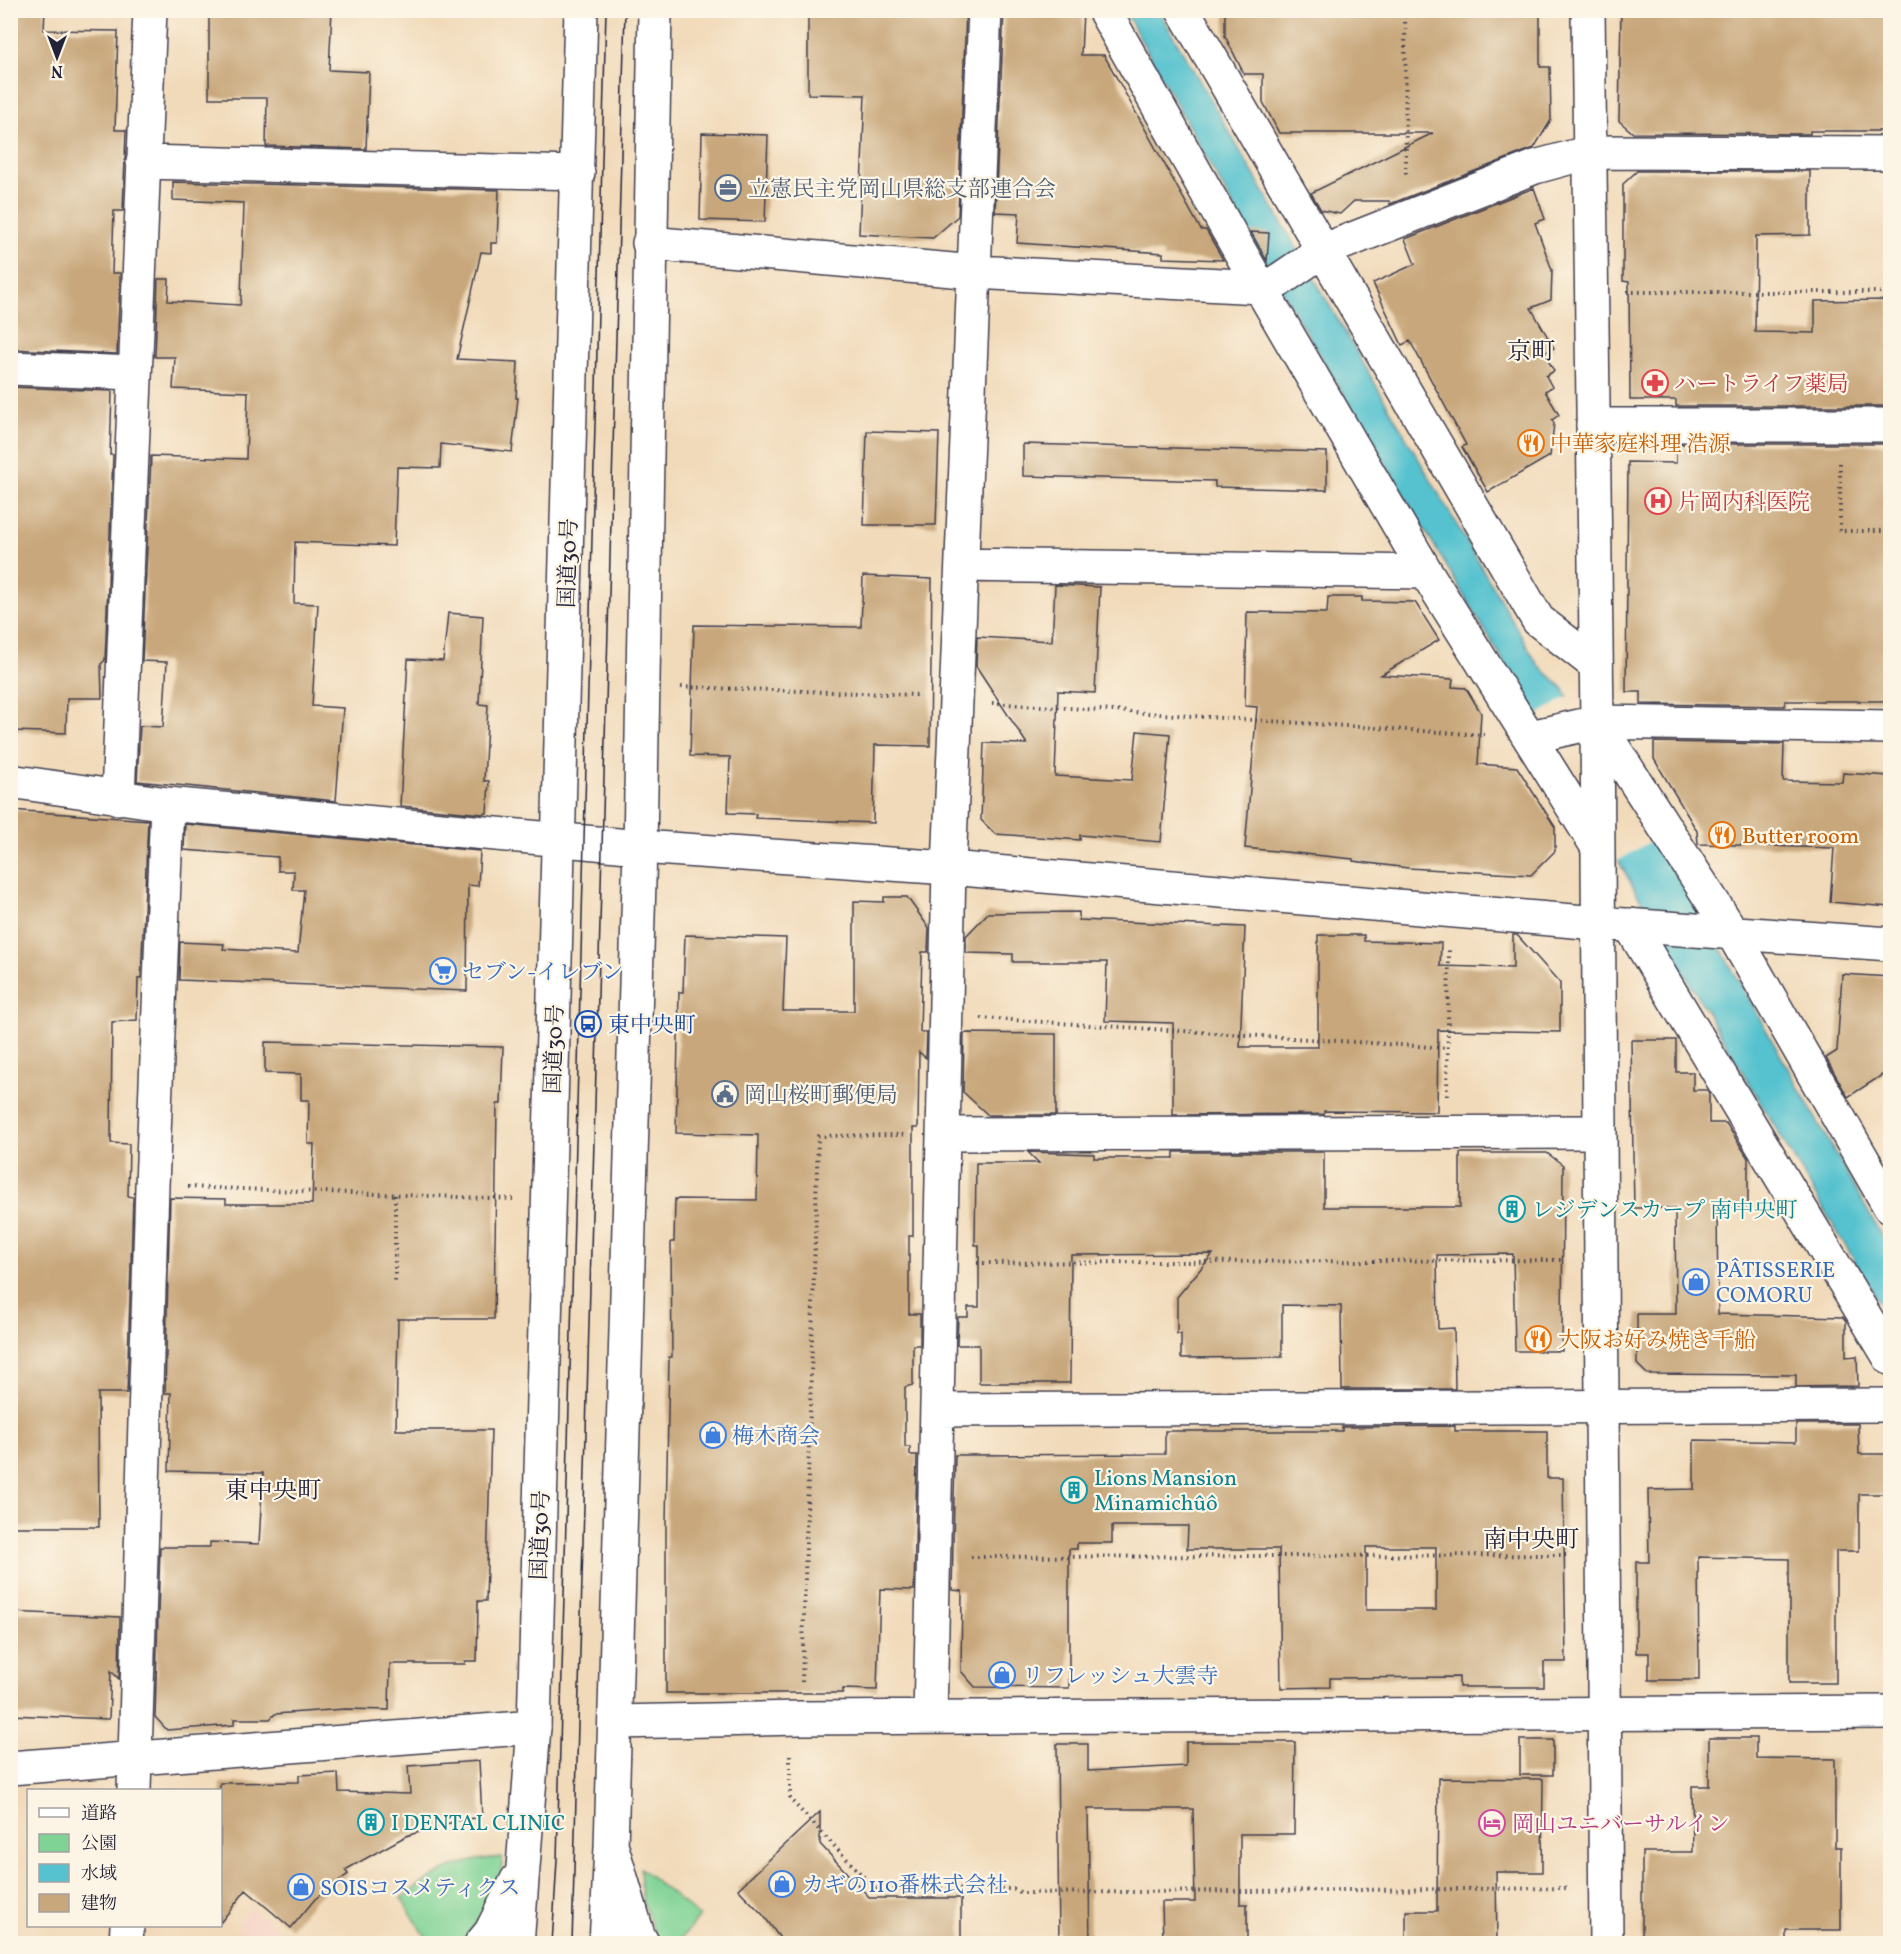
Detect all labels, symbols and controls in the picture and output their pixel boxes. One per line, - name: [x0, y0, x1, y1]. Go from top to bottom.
- north arrow: [27, 27, 87, 87]
- text: N: [51, 59, 63, 81]
- office icon: 立憲民主党岡山県総支部連合会: [713, 173, 743, 203]
- place label: 立憲民主党岡山県総支部連合会: [748, 175, 1056, 206]
- district label: 京町: [1507, 336, 1555, 370]
- pharmacy icon: ハートライフ薬局: [1640, 368, 1670, 398]
- place label: ハートライフ薬局: [1674, 370, 1849, 401]
- restaurant icon: 中華家庭料理 浩源: [1516, 428, 1546, 458]
- place label: 中華家庭料理 浩源: [1550, 430, 1730, 461]
- hospital icon: 片岡内科医院: [1643, 486, 1673, 516]
- place label: 片岡内科医院: [1678, 488, 1810, 519]
- street label: 国道30号: [552, 518, 587, 609]
- restaurant icon: Butter room: [1707, 820, 1737, 850]
- place label: Butter room: [1742, 822, 1859, 853]
- supermarket icon: セブン-イレブン: [428, 956, 458, 986]
- place label: セブン-イレブン: [462, 958, 623, 989]
- street label: 国道30号: [538, 1004, 573, 1095]
- bus stop icon: 東中央町: [573, 1009, 603, 1039]
- place label: 東中央町: [608, 1011, 696, 1042]
- public building icon: 岡山桜町郵便局: [710, 1079, 740, 1109]
- place label: 岡山桜町郵便局: [744, 1081, 898, 1112]
- building icon: レジデンスカープ 南中央町: [1497, 1194, 1527, 1224]
- place label: レジデンスカープ 南中央町: [1532, 1196, 1798, 1227]
- place label: PÂTISSERIE COMORU: [1716, 1256, 1835, 1312]
- shop icon: PÂTISSERIE COMORU: [1681, 1267, 1711, 1297]
- restaurant icon: 大阪お好み焼き千船: [1523, 1324, 1553, 1354]
- place label: 大阪お好み焼き千船: [1558, 1326, 1756, 1357]
- shop icon: 梅木商会: [698, 1420, 728, 1450]
- place label: 梅木商会: [732, 1422, 820, 1453]
- place label: Lions Mansion Minamichûô: [1094, 1464, 1237, 1520]
- district label: 東中央町: [225, 1475, 321, 1509]
- building icon: Lions Mansion Minamichûô: [1059, 1475, 1089, 1505]
- street label: 国道30号: [524, 1490, 559, 1581]
- district label: 南中央町: [1483, 1524, 1579, 1558]
- shop icon: リフレッシュ大雲寺: [987, 1660, 1017, 1690]
- place label: リフレッシュ大雲寺: [1022, 1662, 1218, 1693]
- legend: [27, 1789, 222, 1927]
- text: 道路: [81, 1802, 117, 1827]
- building icon: I DENTAL CLINIC: [356, 1807, 386, 1837]
- hotel icon: 岡山ユニバーサルイン: [1477, 1808, 1507, 1838]
- place label: I DENTAL CLINIC: [391, 1809, 565, 1840]
- place label: 岡山ユニバーサルイン: [1512, 1810, 1730, 1841]
- text: 公園: [81, 1832, 117, 1857]
- text: 水域: [81, 1862, 117, 1887]
- shop icon: カギの110番株式会社: [767, 1869, 797, 1899]
- place label: カギの110番株式会社: [802, 1871, 1008, 1902]
- shop icon: SOISコスメティクス: [286, 1872, 316, 1902]
- place label: SOISコスメティクス: [320, 1874, 520, 1905]
- text: 建物: [81, 1892, 117, 1917]

